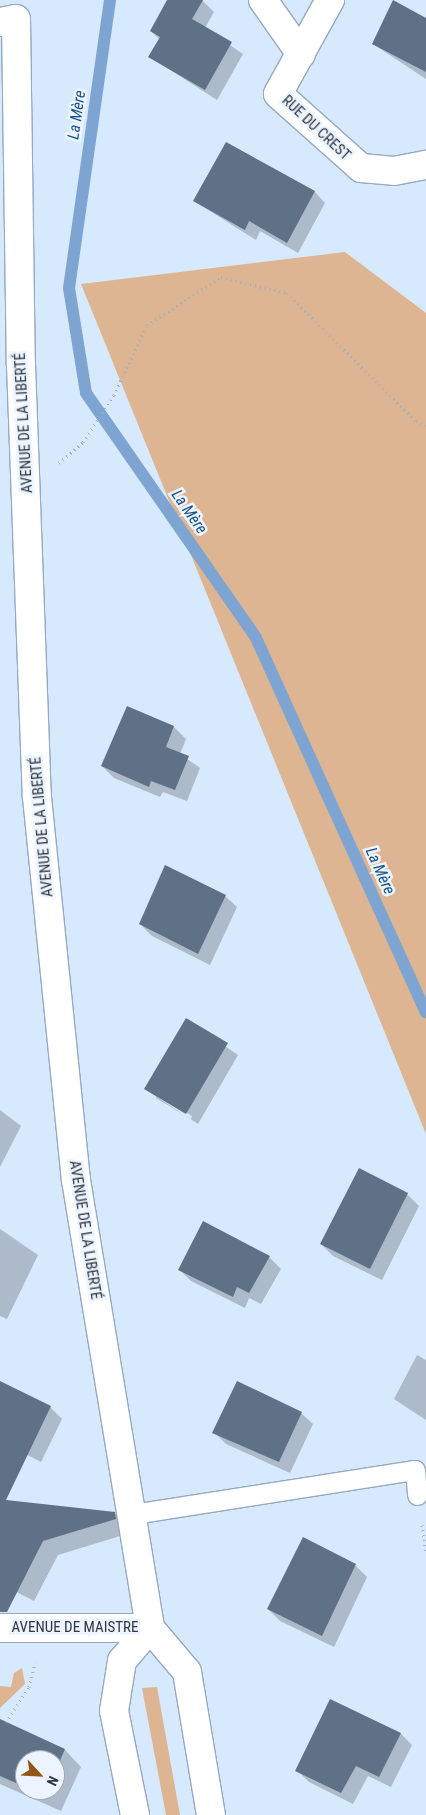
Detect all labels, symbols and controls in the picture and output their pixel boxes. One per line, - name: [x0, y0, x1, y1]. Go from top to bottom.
- water label: La Mère: [64, 89, 90, 141]
- street label: RUE DU CREST: [278, 92, 354, 164]
- street label: AVENUE DE LA LIBERTÉ: [11, 352, 37, 494]
- water label: La Mère: [167, 486, 211, 538]
- street label: AVENUE DE LA LIBERTÉ: [27, 756, 57, 898]
- water label: La Mère: [361, 845, 399, 897]
- street label: AVENUE DE LA LIBERTÉ: [65, 1159, 105, 1301]
- street label: AVENUE DE MAISTRE: [12, 1619, 138, 1637]
- north arrow: [15, 1750, 65, 1800]
- text: N: [44, 1774, 62, 1788]

